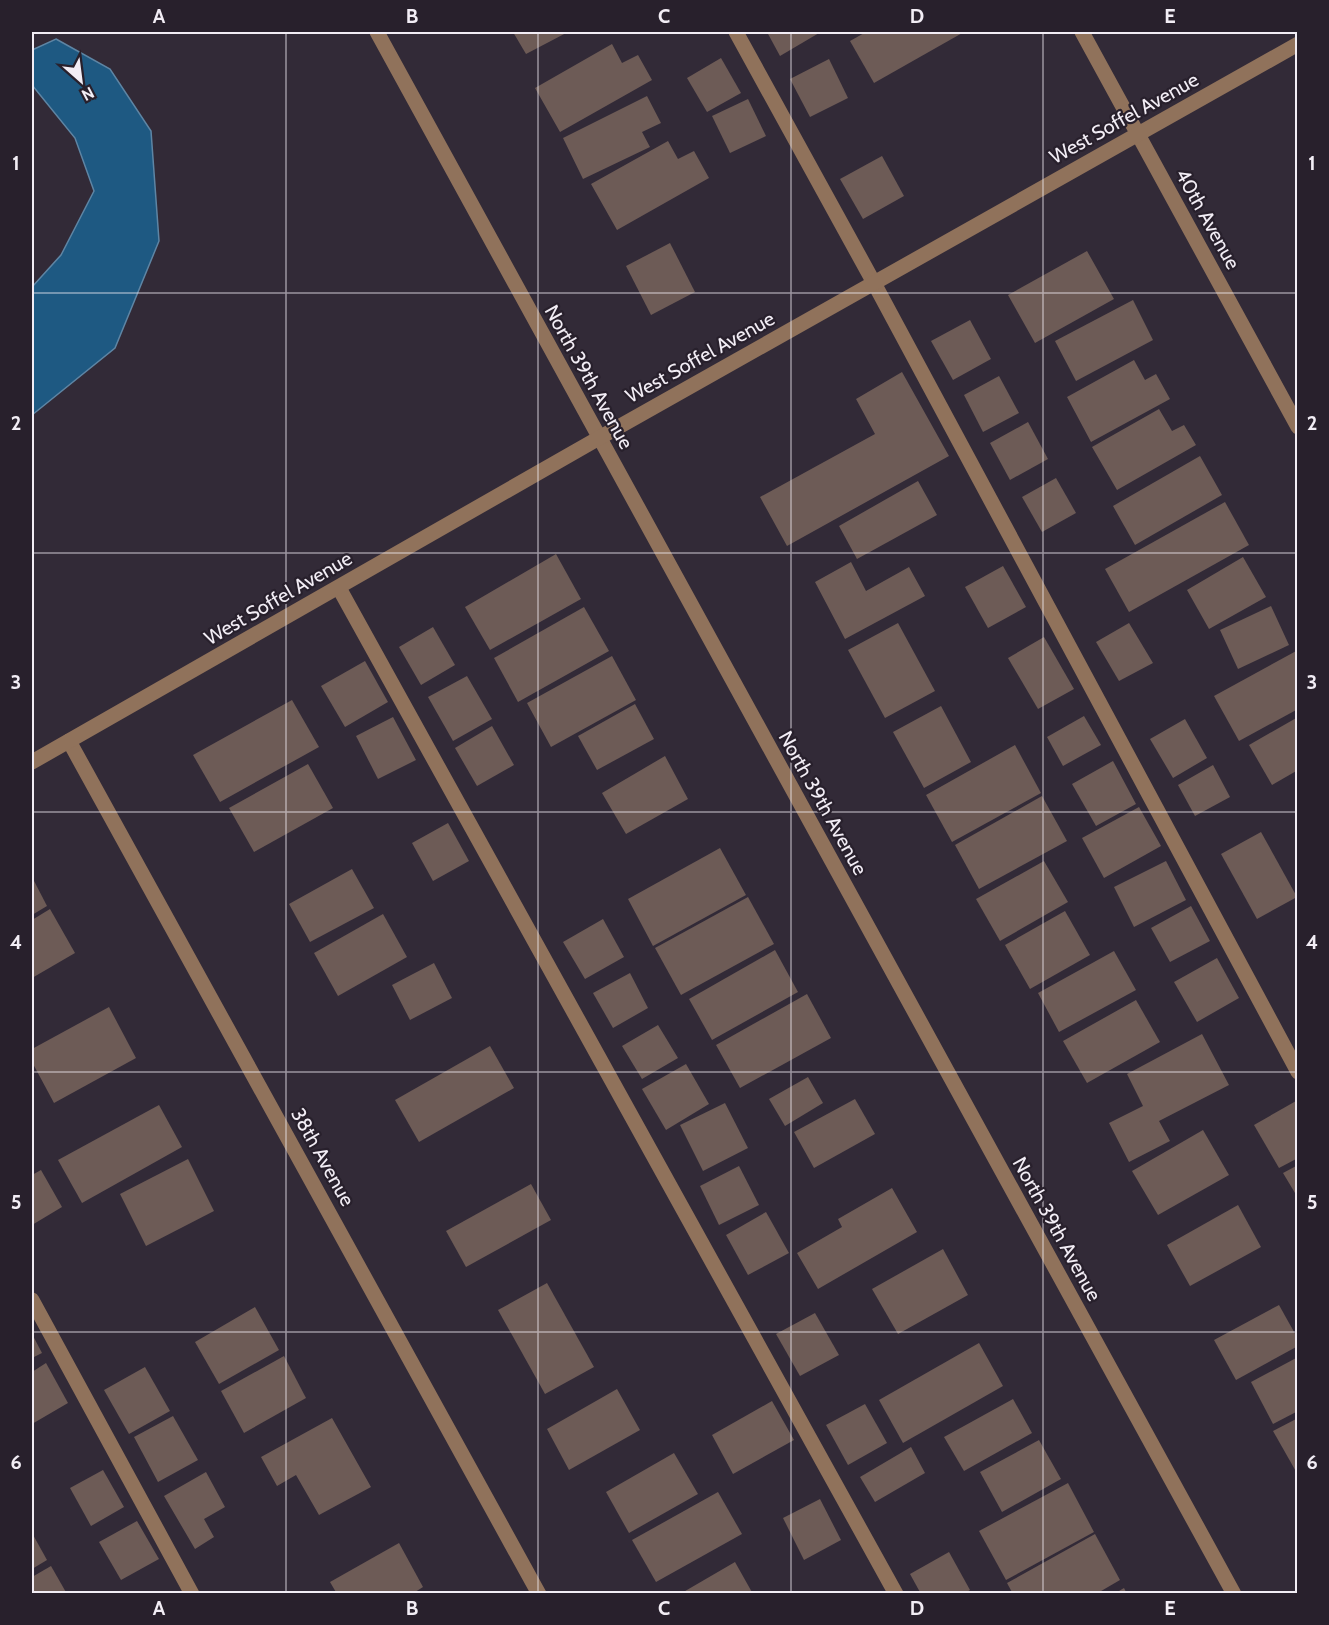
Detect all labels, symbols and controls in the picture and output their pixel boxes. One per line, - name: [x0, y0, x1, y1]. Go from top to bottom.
- text: A: [153, 4, 166, 28]
- text: B: [406, 4, 418, 28]
- text: C: [658, 4, 670, 28]
- text: D: [910, 4, 924, 28]
- text: E: [1164, 4, 1176, 28]
- north arrow: [51, 51, 111, 111]
- street label: West Soffel Avenue: [1045, 67, 1203, 169]
- text: N: [78, 83, 97, 105]
- text: 1: [12, 151, 20, 175]
- text: 1: [1308, 151, 1316, 175]
- street label: 40th Avenue: [1171, 165, 1245, 273]
- street label: North 39th Avenue: [540, 301, 638, 453]
- street label: West Soffel Avenue: [621, 306, 779, 408]
- text: 2: [11, 411, 21, 435]
- text: 2: [1307, 411, 1317, 435]
- street label: West Soffel Avenue: [200, 546, 356, 650]
- text: 3: [11, 670, 21, 694]
- text: 3: [1307, 670, 1317, 694]
- street label: North 39th Avenue: [774, 727, 872, 879]
- text: 4: [10, 930, 22, 954]
- text: 4: [1306, 930, 1318, 954]
- street label: 38th Avenue: [286, 1104, 360, 1210]
- street label: North 39th Avenue: [1008, 1153, 1106, 1305]
- text: 5: [11, 1190, 21, 1214]
- text: 5: [1307, 1190, 1317, 1214]
- text: 6: [10, 1450, 22, 1474]
- text: 6: [1306, 1450, 1318, 1474]
- text: A: [153, 1596, 166, 1620]
- text: B: [406, 1596, 418, 1620]
- text: C: [658, 1596, 670, 1620]
- text: D: [910, 1596, 924, 1620]
- text: E: [1164, 1596, 1176, 1620]

